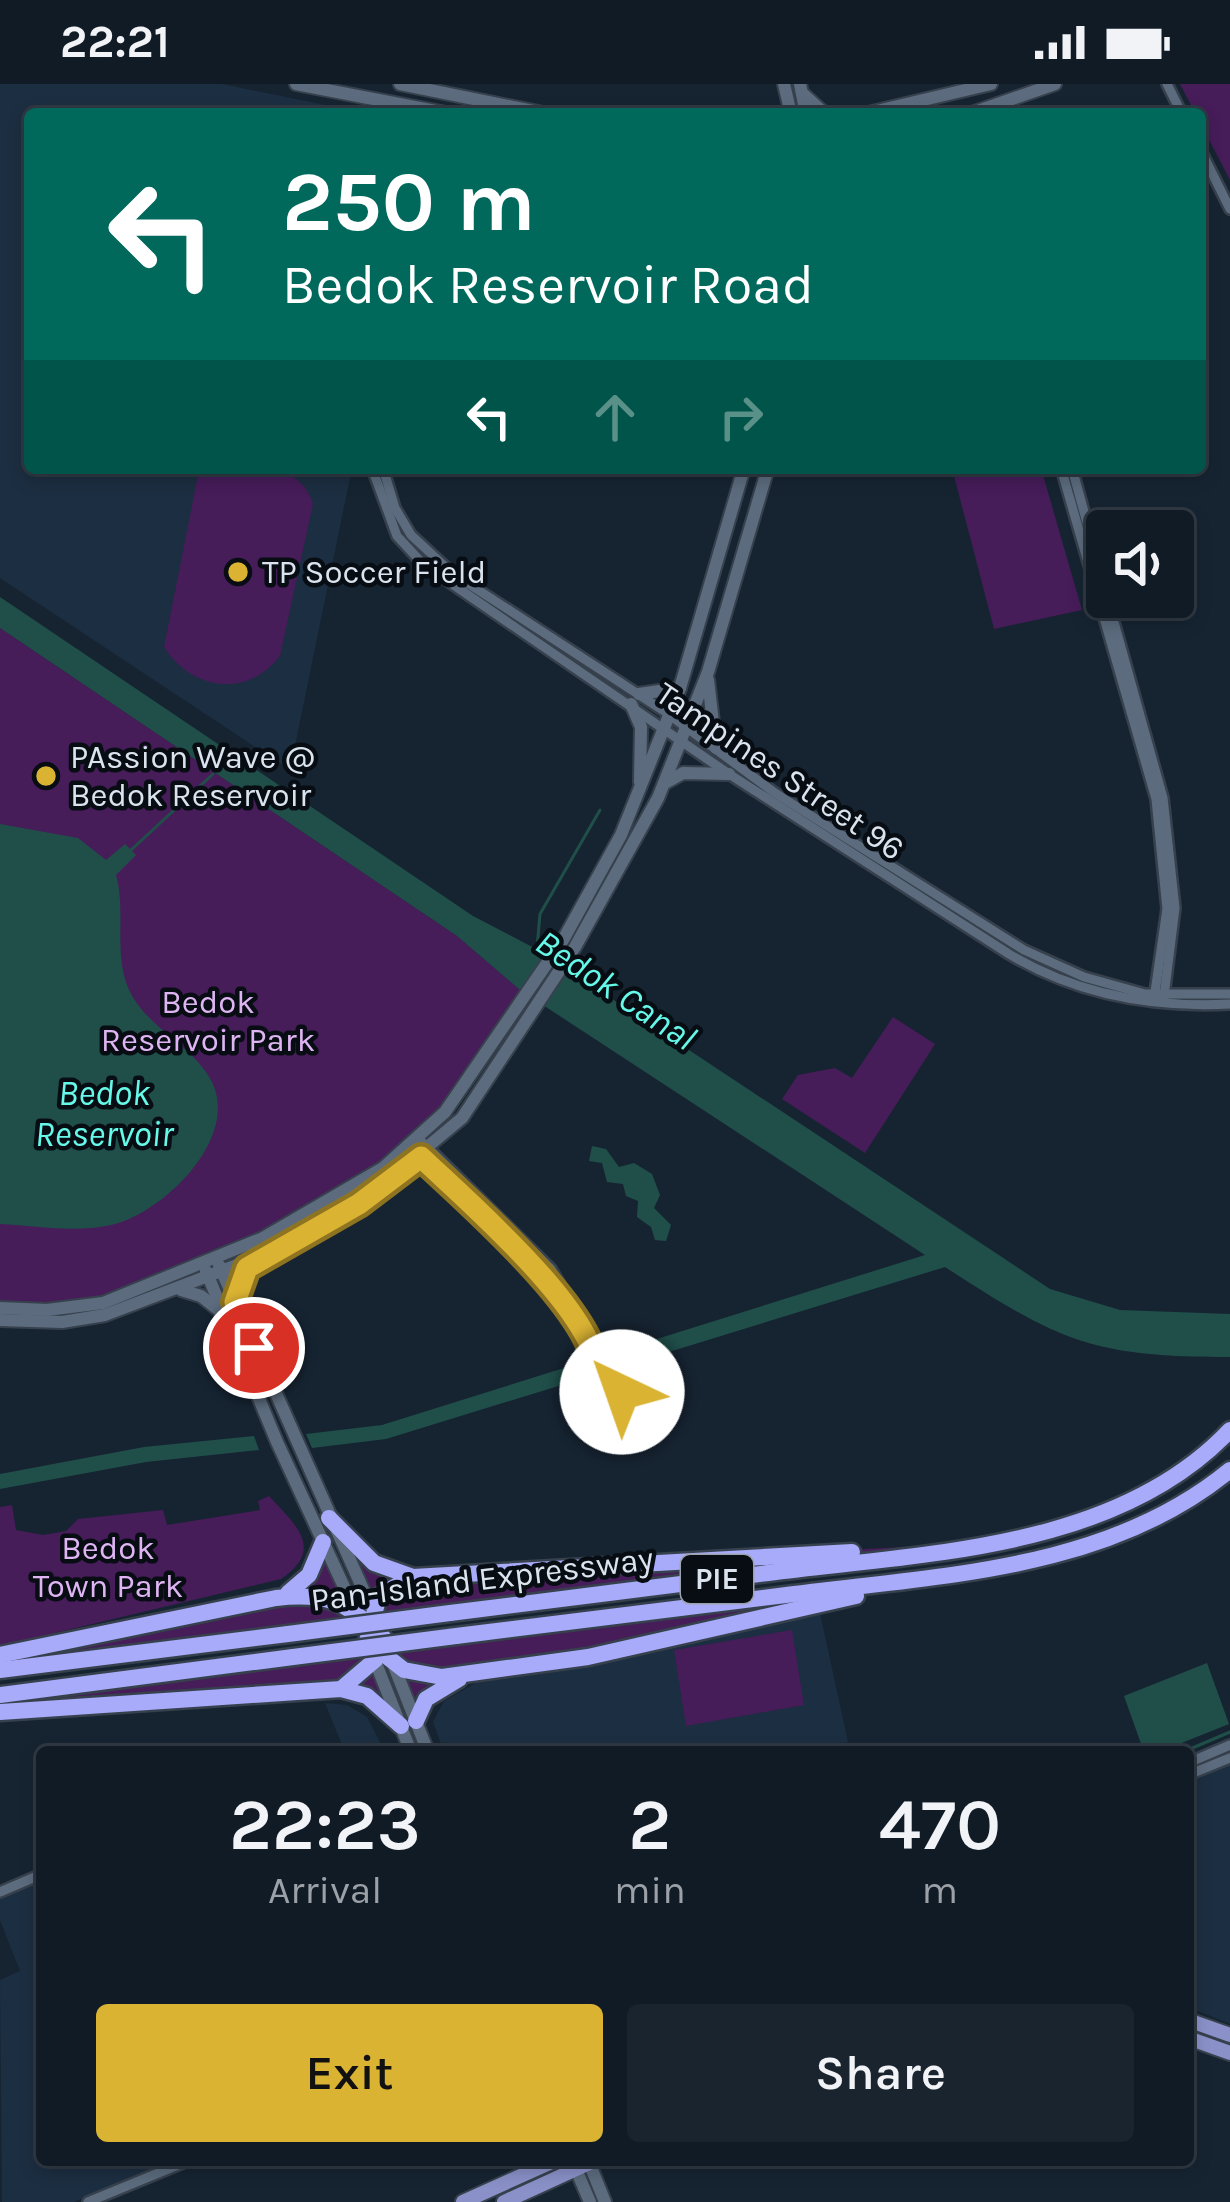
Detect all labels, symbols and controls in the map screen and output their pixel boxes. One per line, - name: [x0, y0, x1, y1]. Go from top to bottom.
- text: 22:21: [60, 16, 170, 68]
- text: 250 m: [282, 153, 536, 251]
- icon: left: [84, 156, 240, 312]
- text: Bedok Reservoir Road: [282, 253, 814, 317]
- icon: left: [456, 384, 522, 450]
- icon: ahead: [582, 384, 648, 450]
- icon: right: [708, 384, 774, 450]
- map controls: [1086, 510, 1194, 618]
- button: sound: [1086, 510, 1194, 618]
- place label: TP Soccer Field: [262, 553, 486, 591]
- marker: TP Soccer Field: [225, 559, 251, 585]
- street label: Tampines Street 96: [649, 674, 911, 868]
- place label: PAssion Wave @ Bedok Reservoir: [70, 738, 315, 814]
- marker: PAssion Wave @ Bedok Reservoir: [33, 763, 59, 789]
- water label: Bedok Canal: [528, 921, 704, 1059]
- park label: Bedok Reservoir Park: [101, 983, 315, 1059]
- water label: Bedok Reservoir: [35, 1072, 175, 1155]
- pin: [203, 1297, 305, 1399]
- icon: arrive: [221, 1315, 287, 1381]
- position arrow: [559, 1329, 685, 1455]
- park label: Bedok Town Park: [33, 1529, 183, 1605]
- street label: Pan-Island Expressway: [309, 1539, 655, 1619]
- road number: PIE: [681, 1555, 753, 1603]
- text: 22:23: [229, 1783, 421, 1867]
- text: 2: [628, 1783, 671, 1867]
- text: 470: [879, 1783, 1001, 1867]
- text: Arrival: [268, 1867, 382, 1913]
- text: min: [614, 1867, 686, 1913]
- text: m: [922, 1867, 958, 1913]
- button: Exit: [96, 2004, 603, 2142]
- button: Share: [627, 2004, 1134, 2142]

